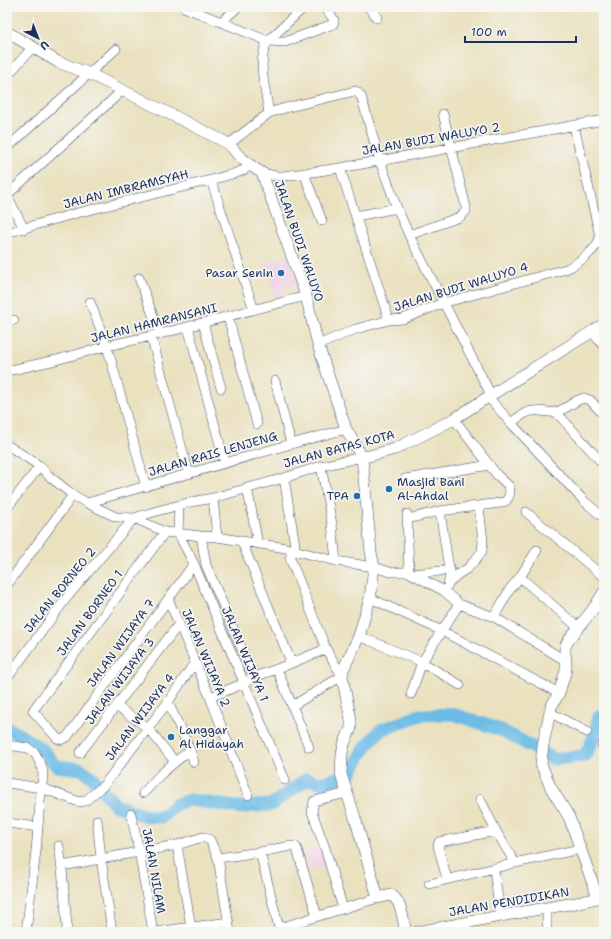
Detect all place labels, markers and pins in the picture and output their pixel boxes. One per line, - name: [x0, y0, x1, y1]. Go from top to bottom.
- place label: Pasar Senin: [205, 265, 273, 281]
- marker: Pasar Senin: [276, 268, 286, 278]
- place label: Masjid Bani Al-Ahdal: [397, 474, 465, 504]
- marker: Masjid Bani Al-Ahdal: [384, 484, 394, 494]
- place label: TPA: [327, 488, 349, 504]
- marker: TPA: [352, 491, 362, 501]
- place label: Langgar Al Hidayah: [179, 722, 244, 752]
- marker: Langgar Al Hidayah: [166, 732, 176, 742]

